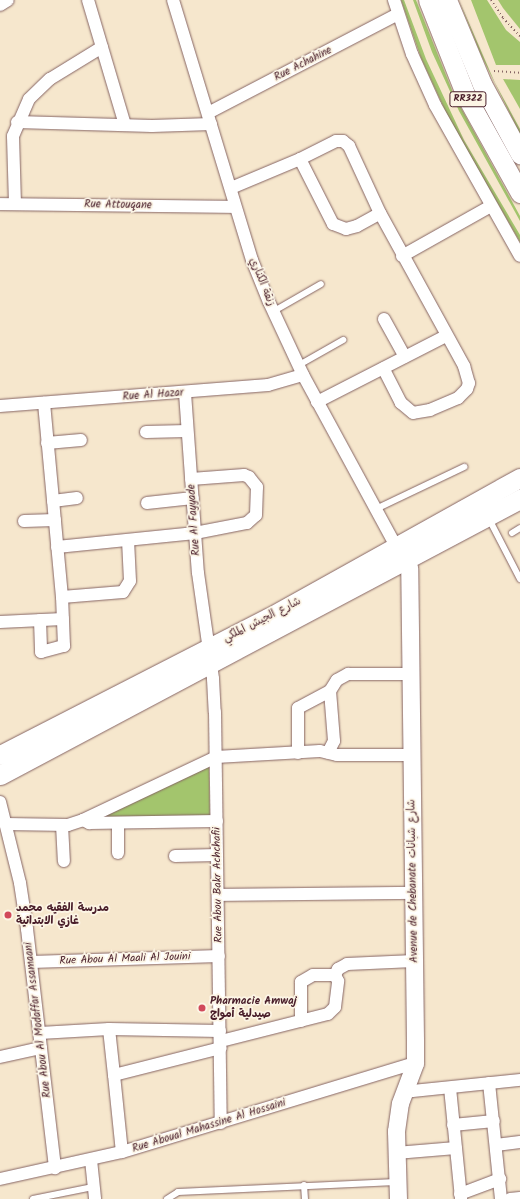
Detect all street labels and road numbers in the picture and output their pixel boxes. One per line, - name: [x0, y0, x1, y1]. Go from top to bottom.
- street label: Rue Achahine: [272, 44, 334, 84]
- road number: RR322: [449, 91, 487, 107]
- street label: Rue Attouqane: [84, 198, 152, 212]
- street label: زنقة الكناري: [246, 256, 278, 308]
- street label: Rue Al Hazar: [122, 386, 184, 404]
- street label: Rue Al Fayyade: [185, 484, 203, 556]
- street label: شارع الجيش الملكي: [221, 595, 303, 645]
- street label: Avenue de Chebanate شارع شبانات: [405, 799, 421, 963]
- street label: Rue Abou Bakr Achchafii: [210, 827, 226, 943]
- street label: Rue Abou Al Modaffar Assamaani: [22, 941, 54, 1099]
- street label: Rue Abou Al Maali Al Jouini: [59, 950, 191, 968]
- street label: Rue Aboual Mahassine Al Hossaini: [131, 1096, 287, 1156]

